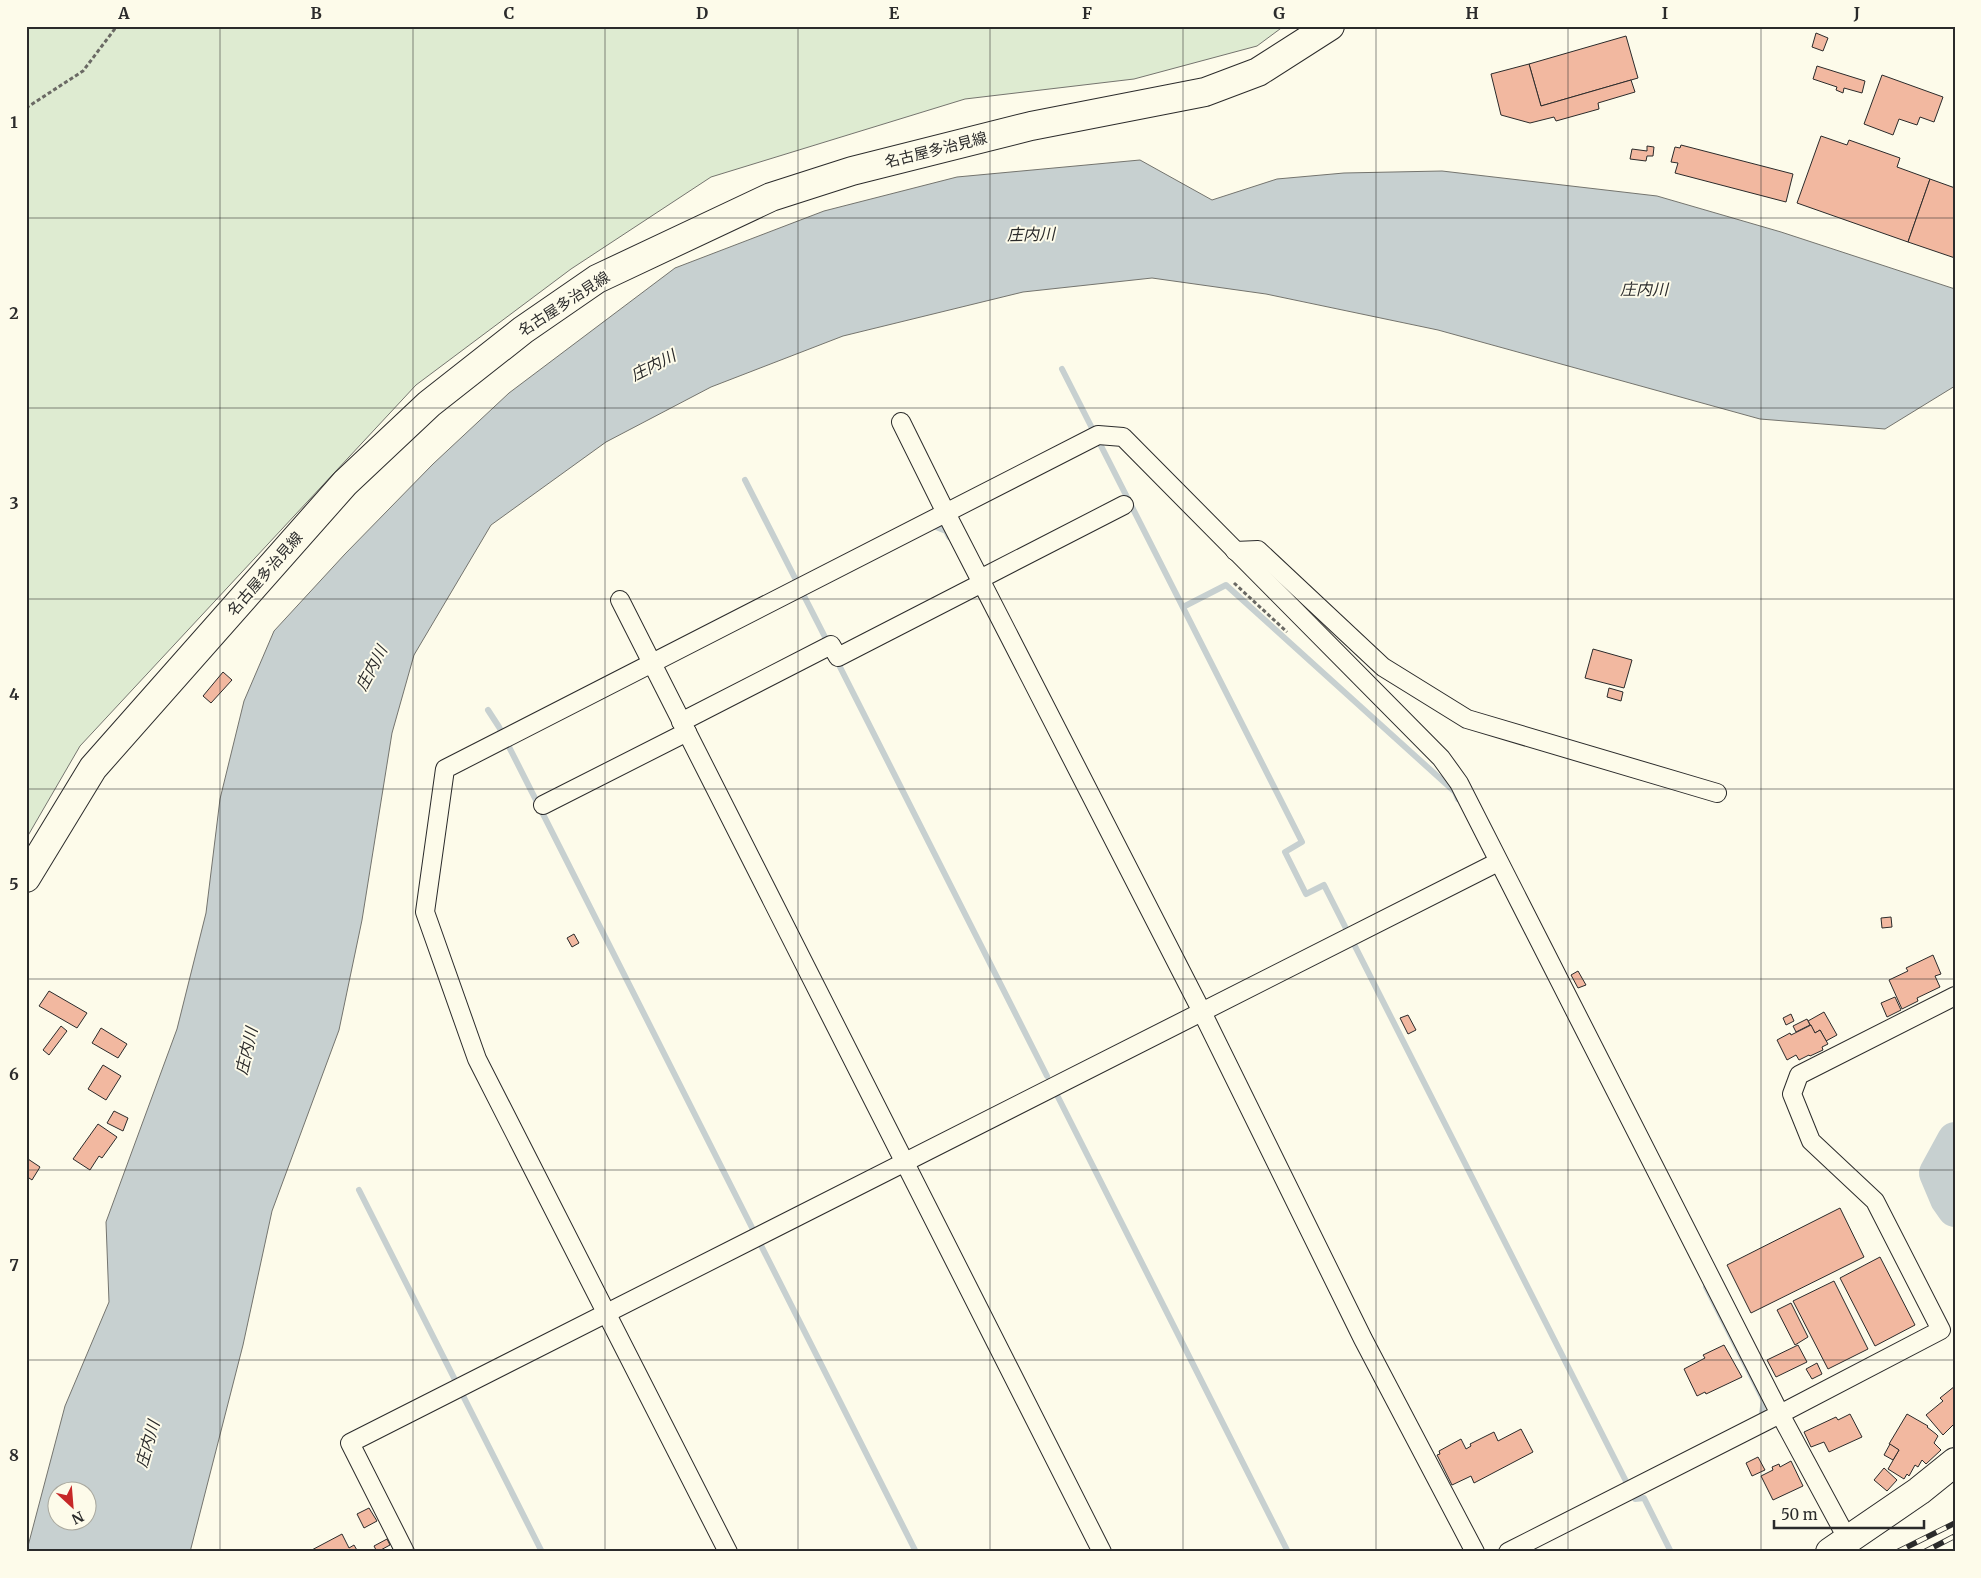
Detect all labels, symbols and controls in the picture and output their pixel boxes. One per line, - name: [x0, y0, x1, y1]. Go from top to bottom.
- text: A: [117, 3, 130, 23]
- text: B: [310, 3, 322, 23]
- text: C: [504, 3, 514, 23]
- text: D: [696, 3, 708, 23]
- text: E: [889, 3, 900, 23]
- text: F: [1082, 3, 1092, 23]
- text: G: [1273, 3, 1285, 23]
- text: H: [1465, 3, 1479, 23]
- text: I: [1662, 3, 1668, 23]
- text: J: [1853, 3, 1860, 23]
- text: 1: [10, 112, 18, 132]
- street label: 名古屋多治見線: [883, 128, 989, 171]
- water label: 庄内川: [1007, 224, 1057, 244]
- street label: 名古屋多治見線: [515, 267, 613, 340]
- water label: 庄内川: [1620, 279, 1670, 299]
- text: 2: [9, 303, 19, 323]
- water label: 庄内川: [627, 344, 681, 385]
- text: 3: [9, 493, 19, 513]
- street label: 名古屋多治見線: [223, 528, 306, 620]
- water label: 庄内川: [351, 640, 392, 694]
- text: 4: [9, 684, 19, 704]
- text: 5: [9, 874, 19, 894]
- water label: 庄内川: [231, 1023, 262, 1077]
- text: 6: [9, 1064, 19, 1084]
- text: 7: [9, 1255, 19, 1275]
- water label: 庄内川: [131, 1416, 164, 1470]
- text: 8: [9, 1445, 19, 1465]
- north arrow: [48, 1480, 98, 1530]
- scale bar: [1774, 1498, 1924, 1530]
- text: 50 m: [1781, 1505, 1818, 1524]
- text: N: [69, 1507, 87, 1528]

